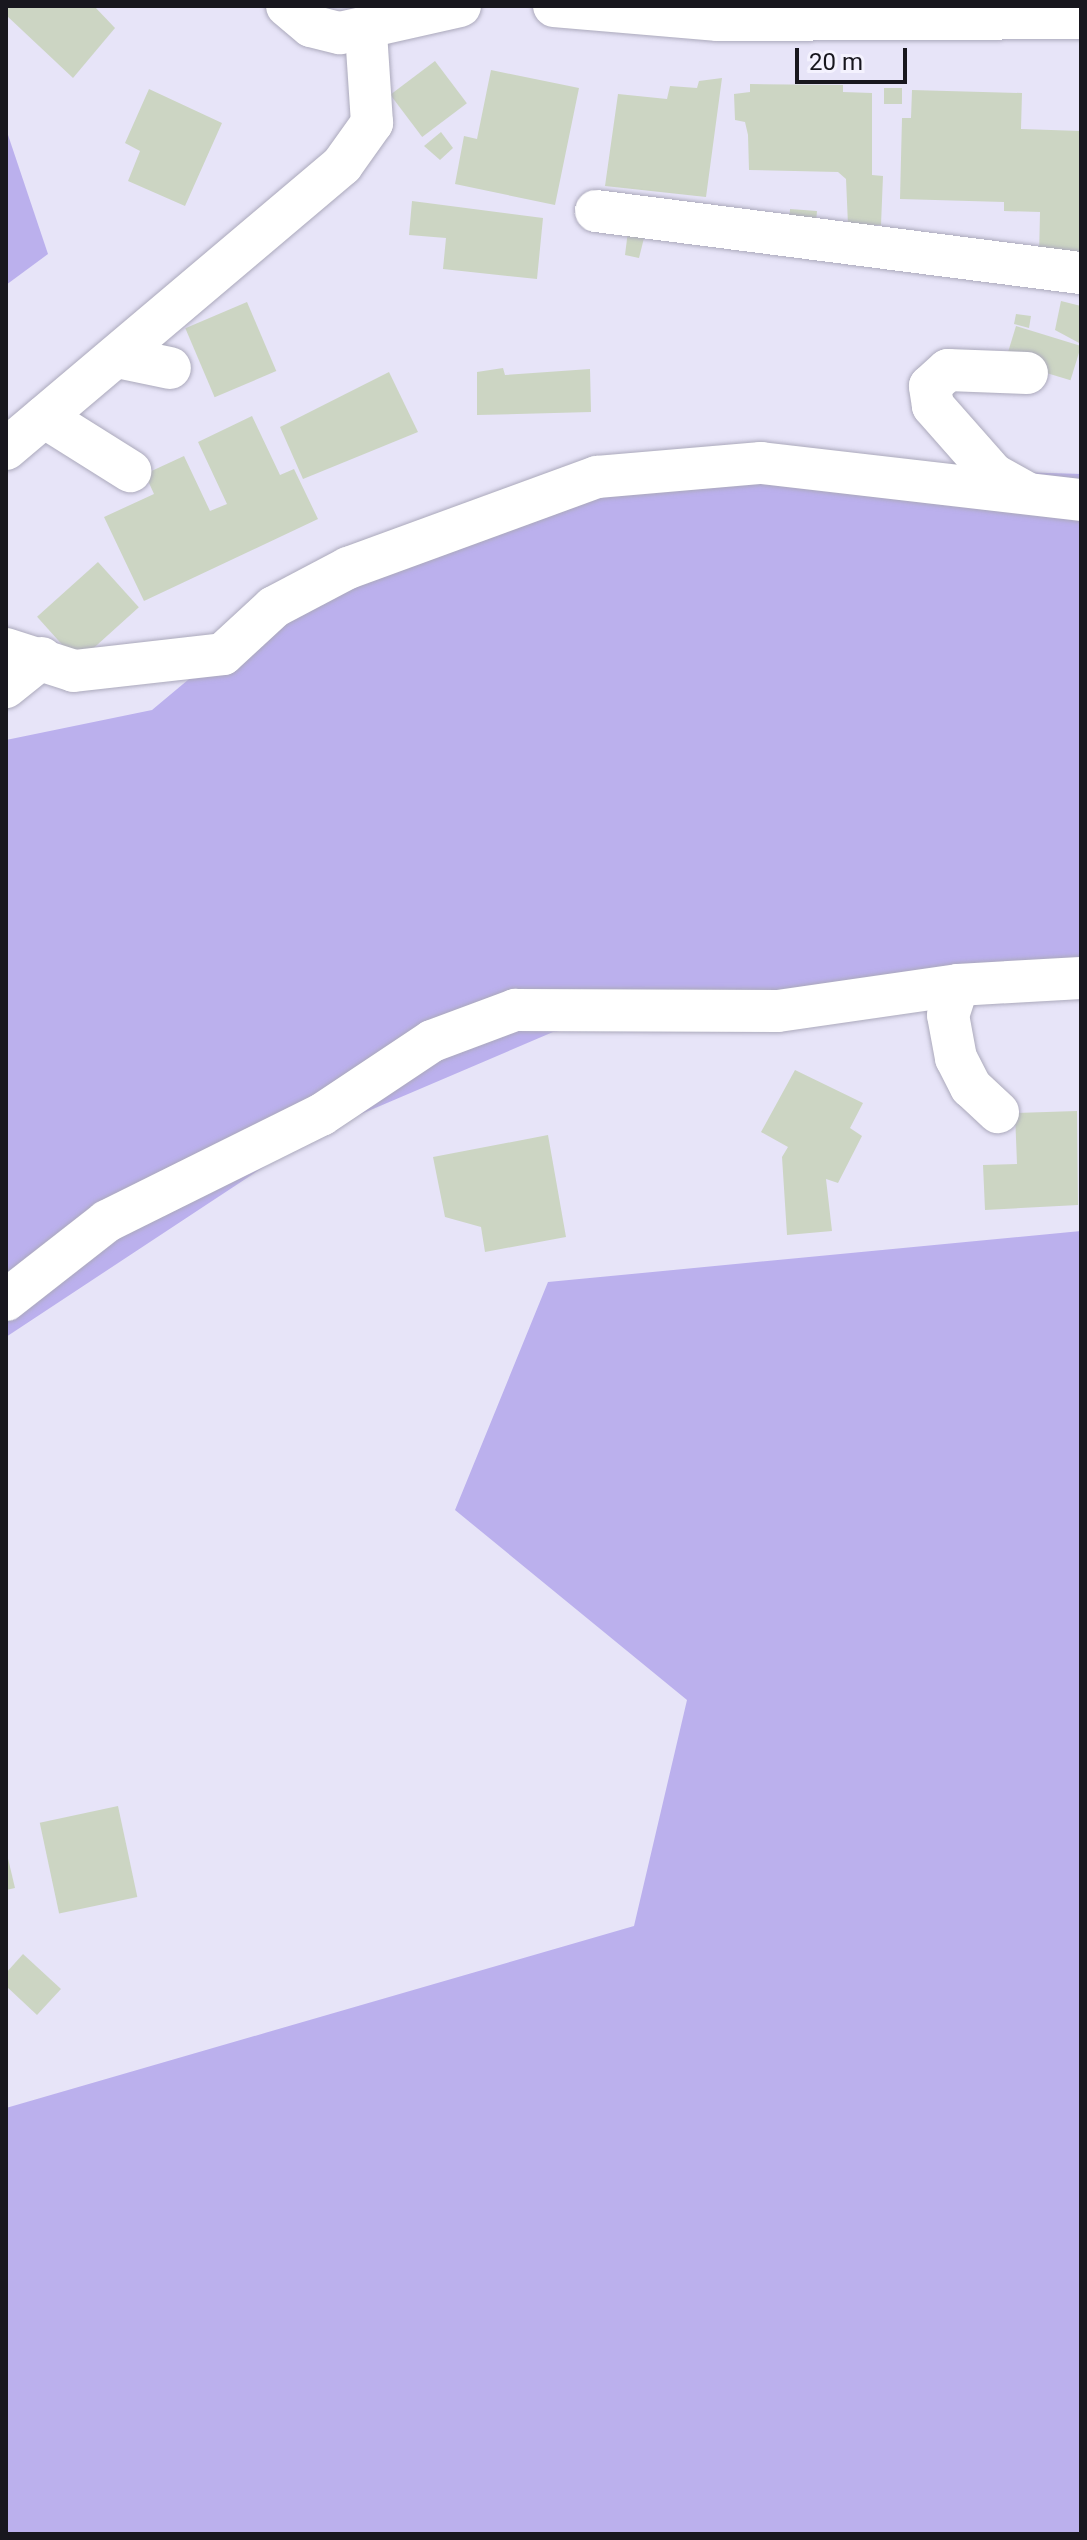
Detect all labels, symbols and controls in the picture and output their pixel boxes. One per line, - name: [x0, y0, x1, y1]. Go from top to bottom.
- scale bar: [799, 32, 911, 82]
- text: 20 m: [809, 48, 863, 76]

